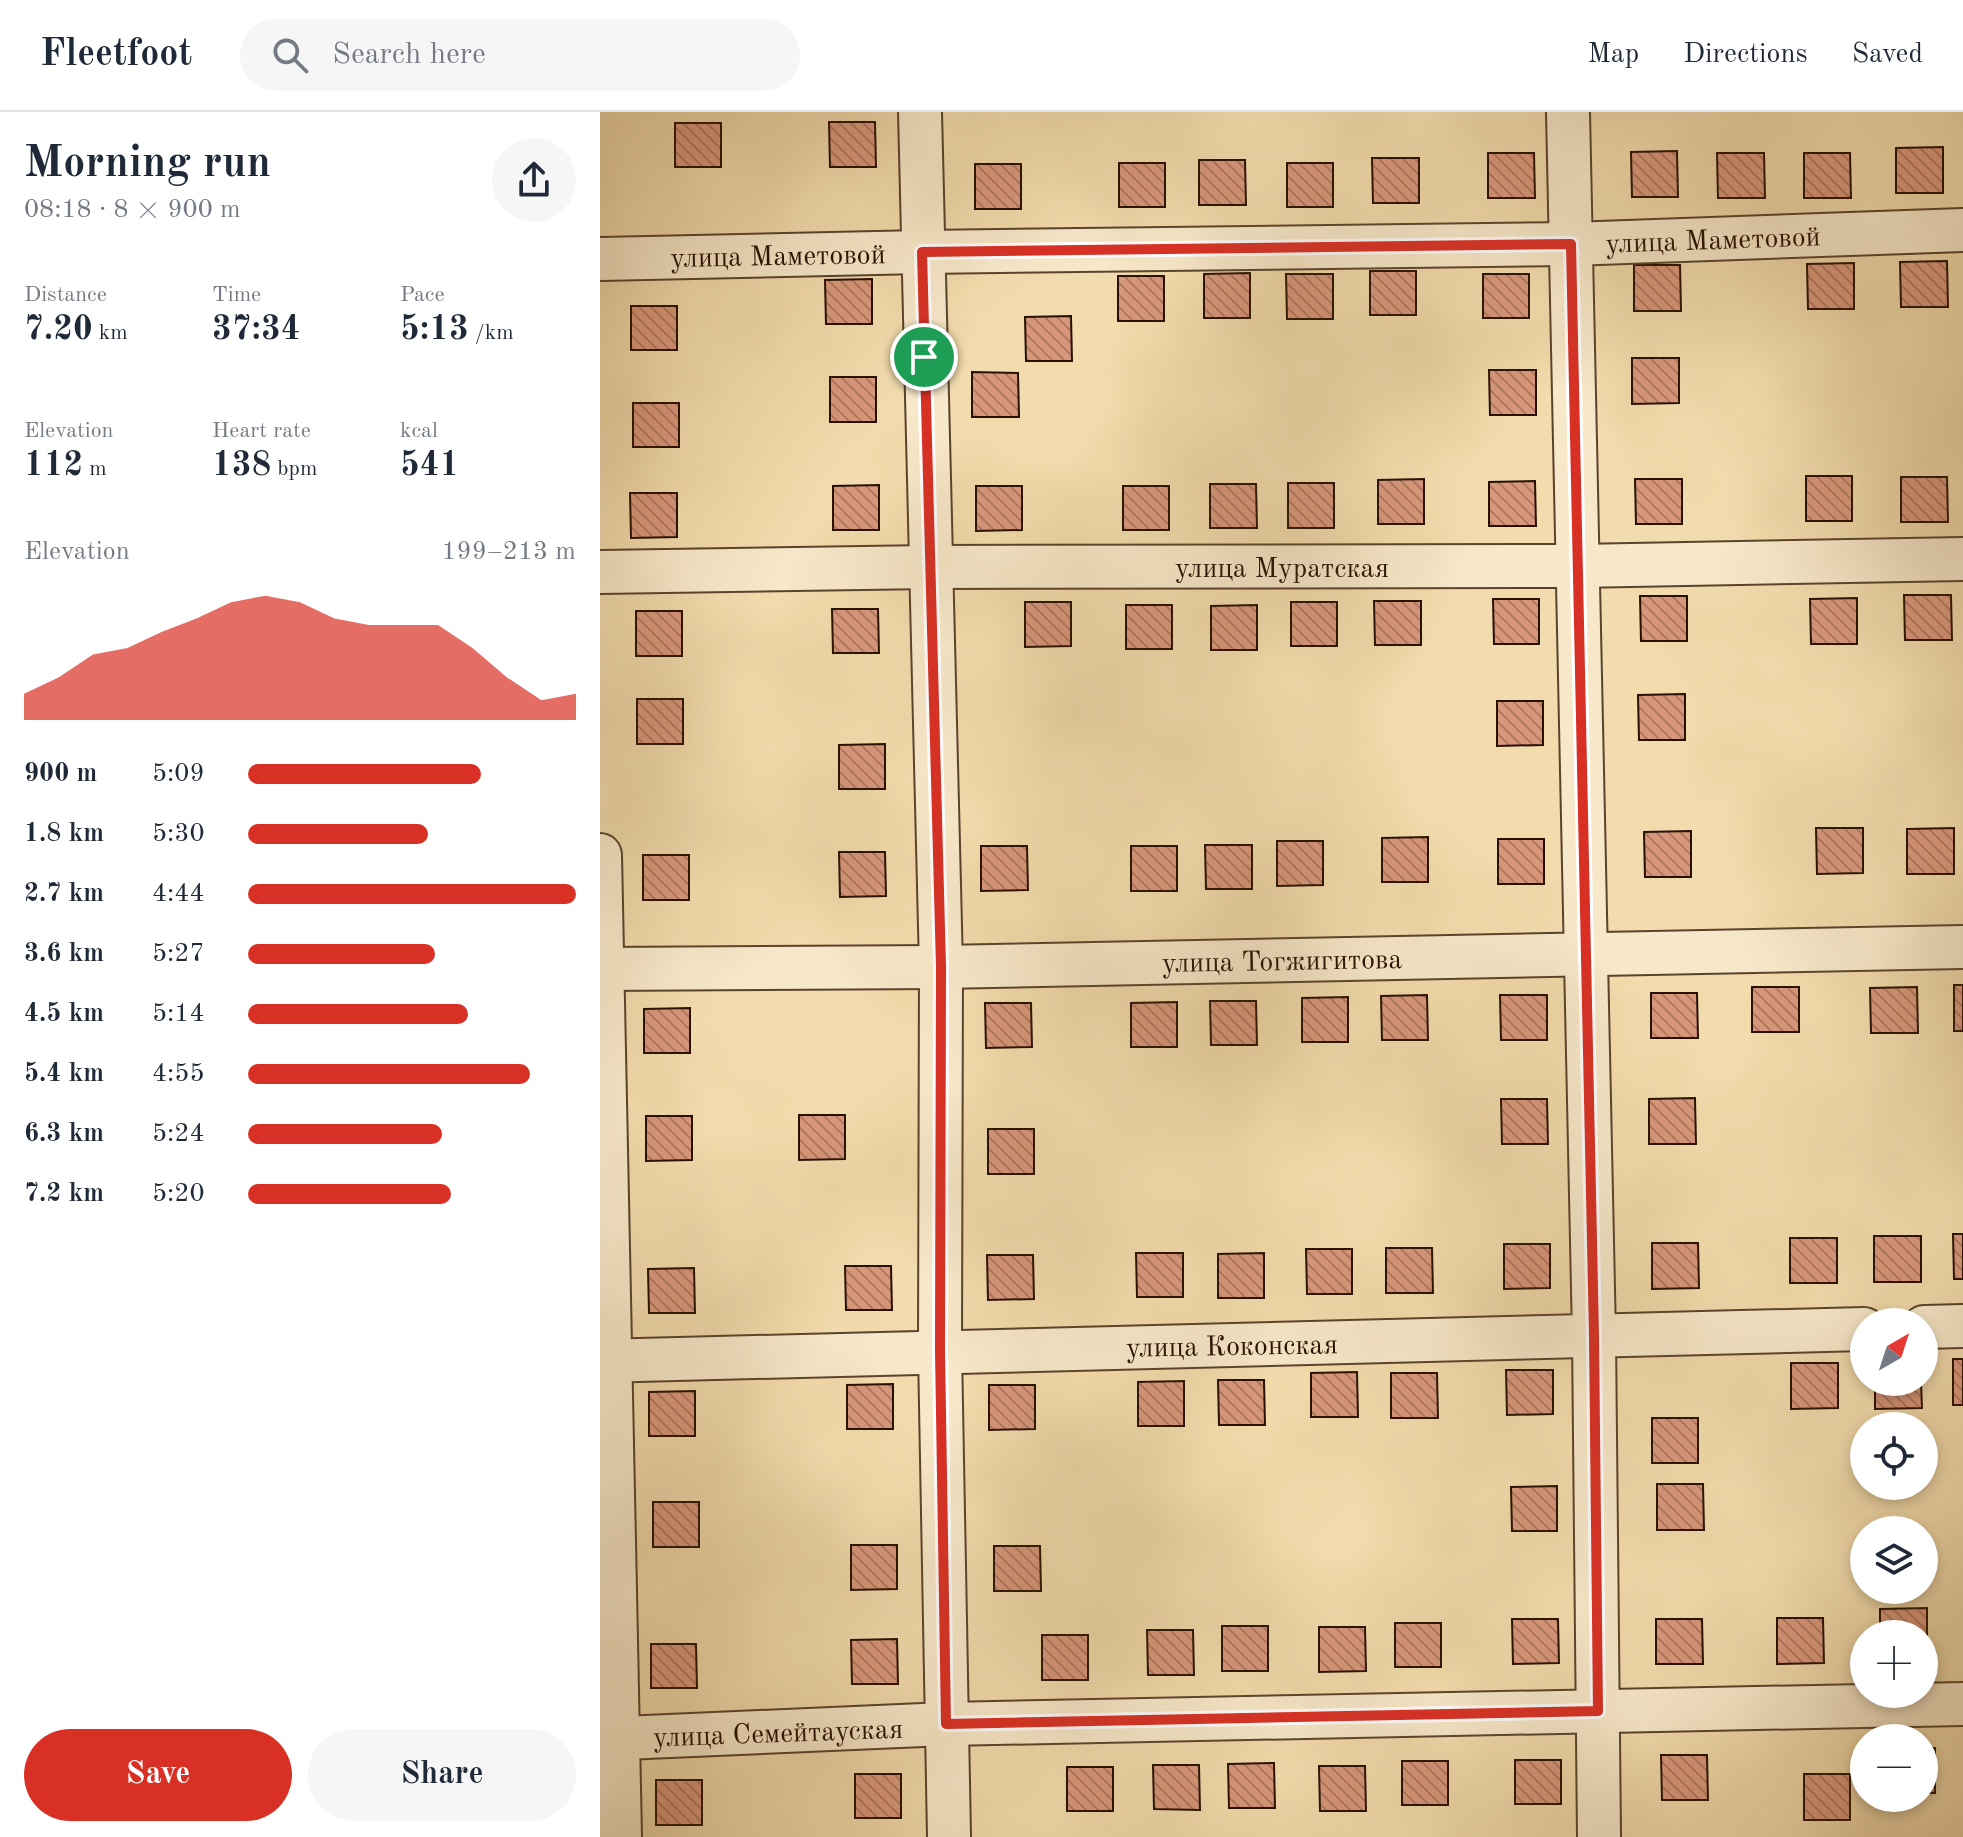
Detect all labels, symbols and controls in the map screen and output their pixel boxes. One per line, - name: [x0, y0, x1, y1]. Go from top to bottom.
- search box: [240, 19, 800, 91]
- icon: search: [268, 33, 312, 77]
- text: Fleetfoot: [40, 36, 192, 74]
- text: Search here: [332, 40, 486, 70]
- text: Map: [1587, 41, 1639, 69]
- text: Directions: [1683, 41, 1808, 69]
- text: Saved: [1852, 41, 1923, 69]
- button: share: [492, 138, 576, 222]
- text: Morning run: [24, 142, 271, 186]
- text: 08:18 · 8 × 900 m: [24, 197, 241, 223]
- street label: улица Маметовой: [1605, 224, 1821, 260]
- street label: улица Маметовой: [670, 242, 886, 274]
- text: Distance: [24, 284, 107, 306]
- text: Time: [212, 284, 261, 306]
- text: Pace: [400, 284, 445, 306]
- text: 7.20: [24, 313, 93, 347]
- text: 37:34: [212, 313, 300, 347]
- text: 5:13: [400, 313, 469, 347]
- text: km: [93, 322, 128, 344]
- text: /km: [469, 322, 514, 344]
- pin: [890, 323, 958, 391]
- icon: arrive: [902, 335, 946, 379]
- text: Elevation: [24, 420, 114, 442]
- text: Heart rate: [212, 420, 311, 442]
- text: kcal: [400, 420, 438, 442]
- text: 112: [24, 449, 83, 483]
- text: 138: [212, 449, 271, 483]
- text: 541: [400, 449, 459, 483]
- text: m: [83, 458, 107, 480]
- text: bpm: [271, 458, 317, 480]
- text: Elevation: [24, 539, 130, 565]
- text: 199–213 m: [441, 539, 576, 565]
- street label: улица Муратская: [1175, 556, 1389, 584]
- text: 900 m: [24, 761, 97, 787]
- text: 5:09: [152, 761, 205, 787]
- text: 1.8 km: [24, 821, 104, 847]
- text: 5:30: [152, 821, 205, 847]
- text: 2.7 km: [24, 881, 104, 907]
- text: 4:44: [152, 881, 205, 907]
- text: 3.6 km: [24, 941, 104, 967]
- text: 5:27: [152, 941, 205, 967]
- street label: улица Тогжигитова: [1162, 947, 1403, 979]
- text: 4.5 km: [24, 1001, 104, 1027]
- text: 5:14: [152, 1001, 205, 1027]
- text: 5.4 km: [24, 1061, 104, 1087]
- text: 4:55: [152, 1061, 205, 1087]
- text: 6.3 km: [24, 1121, 104, 1147]
- text: 5:24: [152, 1121, 205, 1147]
- text: 7.2 km: [24, 1181, 104, 1207]
- text: 5:20: [152, 1181, 205, 1207]
- north arrow: [1850, 1308, 1938, 1396]
- map controls: [1850, 1308, 1938, 1812]
- street label: улица Коконская: [1126, 1332, 1338, 1364]
- button: locate: [1850, 1412, 1938, 1500]
- button: layers: [1850, 1516, 1938, 1604]
- button: +: [1850, 1620, 1938, 1708]
- street label: улица Семейтауская: [652, 1717, 904, 1753]
- button: −: [1850, 1724, 1938, 1812]
- button: Save: [24, 1729, 292, 1821]
- button: Share: [308, 1729, 576, 1821]

